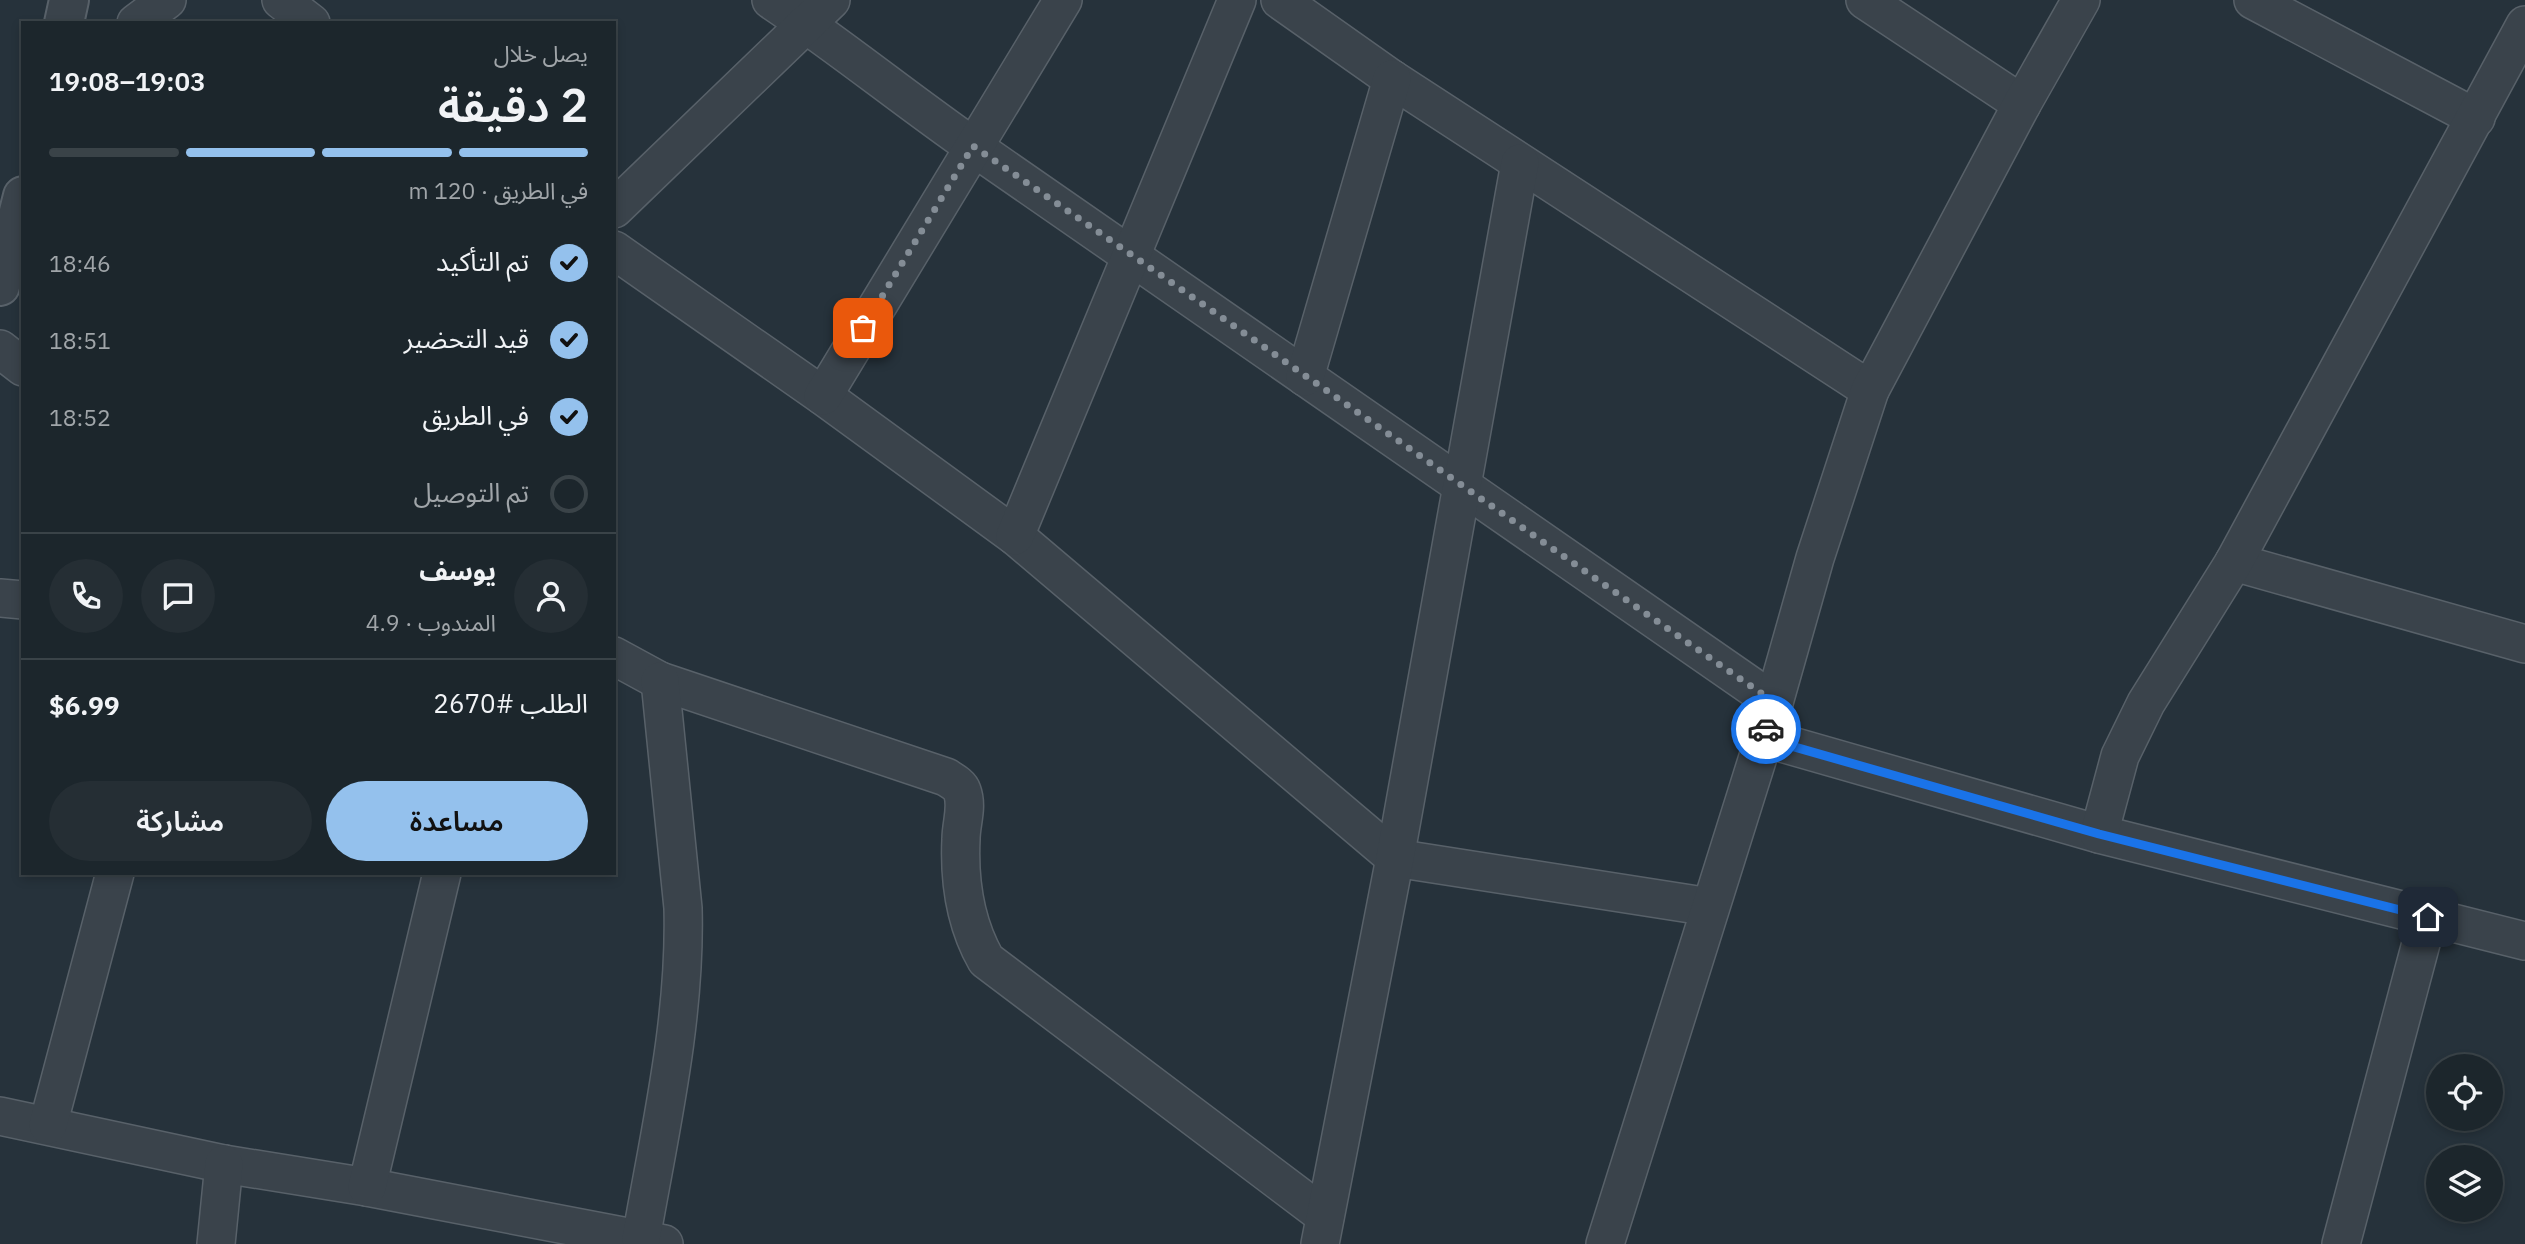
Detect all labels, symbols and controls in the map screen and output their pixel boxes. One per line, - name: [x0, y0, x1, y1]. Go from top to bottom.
- text: يصل خلال: [494, 38, 588, 68]
- text: 19:03–19:08: [49, 64, 206, 98]
- text: 2 دقيقة: [438, 75, 588, 135]
- text: في الطريق · 120 m: [408, 175, 588, 205]
- text: تم التأكيد: [436, 244, 529, 278]
- icon: check: [550, 244, 588, 282]
- text: 18:46: [49, 248, 111, 278]
- pin: [833, 298, 893, 358]
- icon: bag: [844, 309, 882, 347]
- text: قيد التحضير: [404, 321, 529, 355]
- icon: check: [550, 321, 588, 359]
- text: 18:51: [49, 325, 111, 355]
- text: في الطريق: [422, 398, 529, 432]
- icon: check: [550, 398, 588, 436]
- text: 18:52: [49, 402, 111, 432]
- text: تم التوصيل: [413, 475, 529, 509]
- text: يوسف: [419, 553, 496, 587]
- button: phone: [49, 559, 123, 633]
- button: chat: [141, 559, 215, 633]
- button: person: [514, 559, 588, 633]
- text: المندوب · 4.9: [366, 607, 496, 637]
- text: الطلب #2670: [433, 686, 588, 720]
- text: $6.99: [49, 688, 120, 722]
- courier: [1731, 694, 1801, 764]
- icon: car: [1747, 710, 1785, 748]
- button: مشاركة: [49, 781, 312, 861]
- button: مساعدة: [326, 781, 588, 861]
- pin: [2398, 887, 2458, 947]
- icon: home: [2409, 898, 2447, 936]
- map controls: [2426, 1054, 2503, 1222]
- button: locate: [2426, 1054, 2503, 1131]
- button: layers: [2426, 1145, 2503, 1222]

